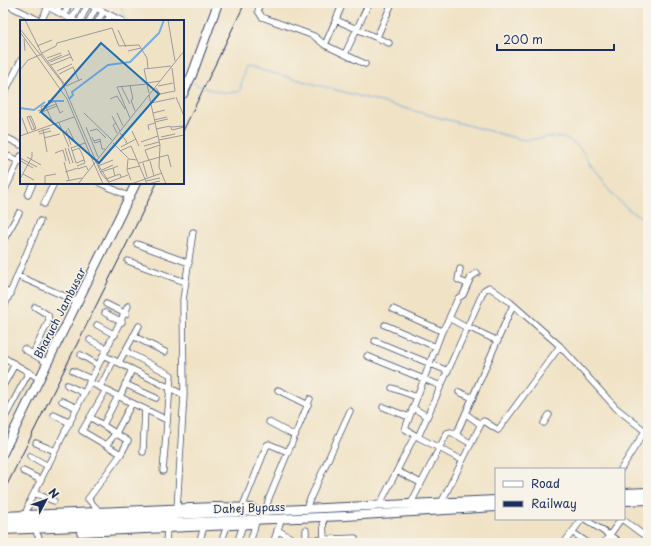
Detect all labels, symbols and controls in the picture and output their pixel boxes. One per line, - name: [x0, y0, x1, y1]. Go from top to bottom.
- inset map: [20, 20, 184, 184]
- scale bar: [497, 26, 614, 52]
- text: 200 m: [503, 30, 543, 48]
- street label: Bharuch Jambusar: [29, 264, 90, 361]
- legend: [495, 468, 625, 520]
- text: Road: [531, 474, 560, 492]
- north arrow: [26, 480, 66, 520]
- text: N: [45, 484, 63, 502]
- text: Railway: [531, 494, 577, 512]
- street label: Dahej Bypass: [213, 498, 285, 517]

